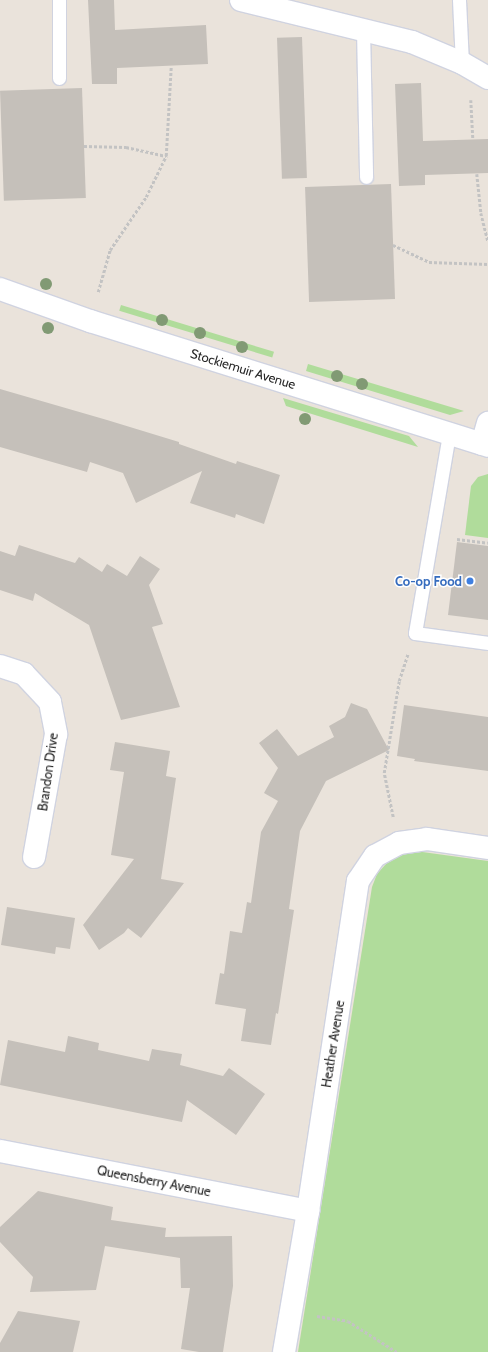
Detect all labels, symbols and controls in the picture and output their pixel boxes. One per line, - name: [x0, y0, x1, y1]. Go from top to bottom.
- street label: Stockiemuir Avenue: [188, 346, 298, 392]
- place label: Co-op Food: [395, 573, 462, 589]
- marker: Co-op Food: [465, 576, 475, 586]
- street label: Brandon Drive: [35, 732, 61, 812]
- street label: Heather Avenue: [318, 999, 348, 1089]
- street label: Queensberry Avenue: [96, 1162, 212, 1200]

